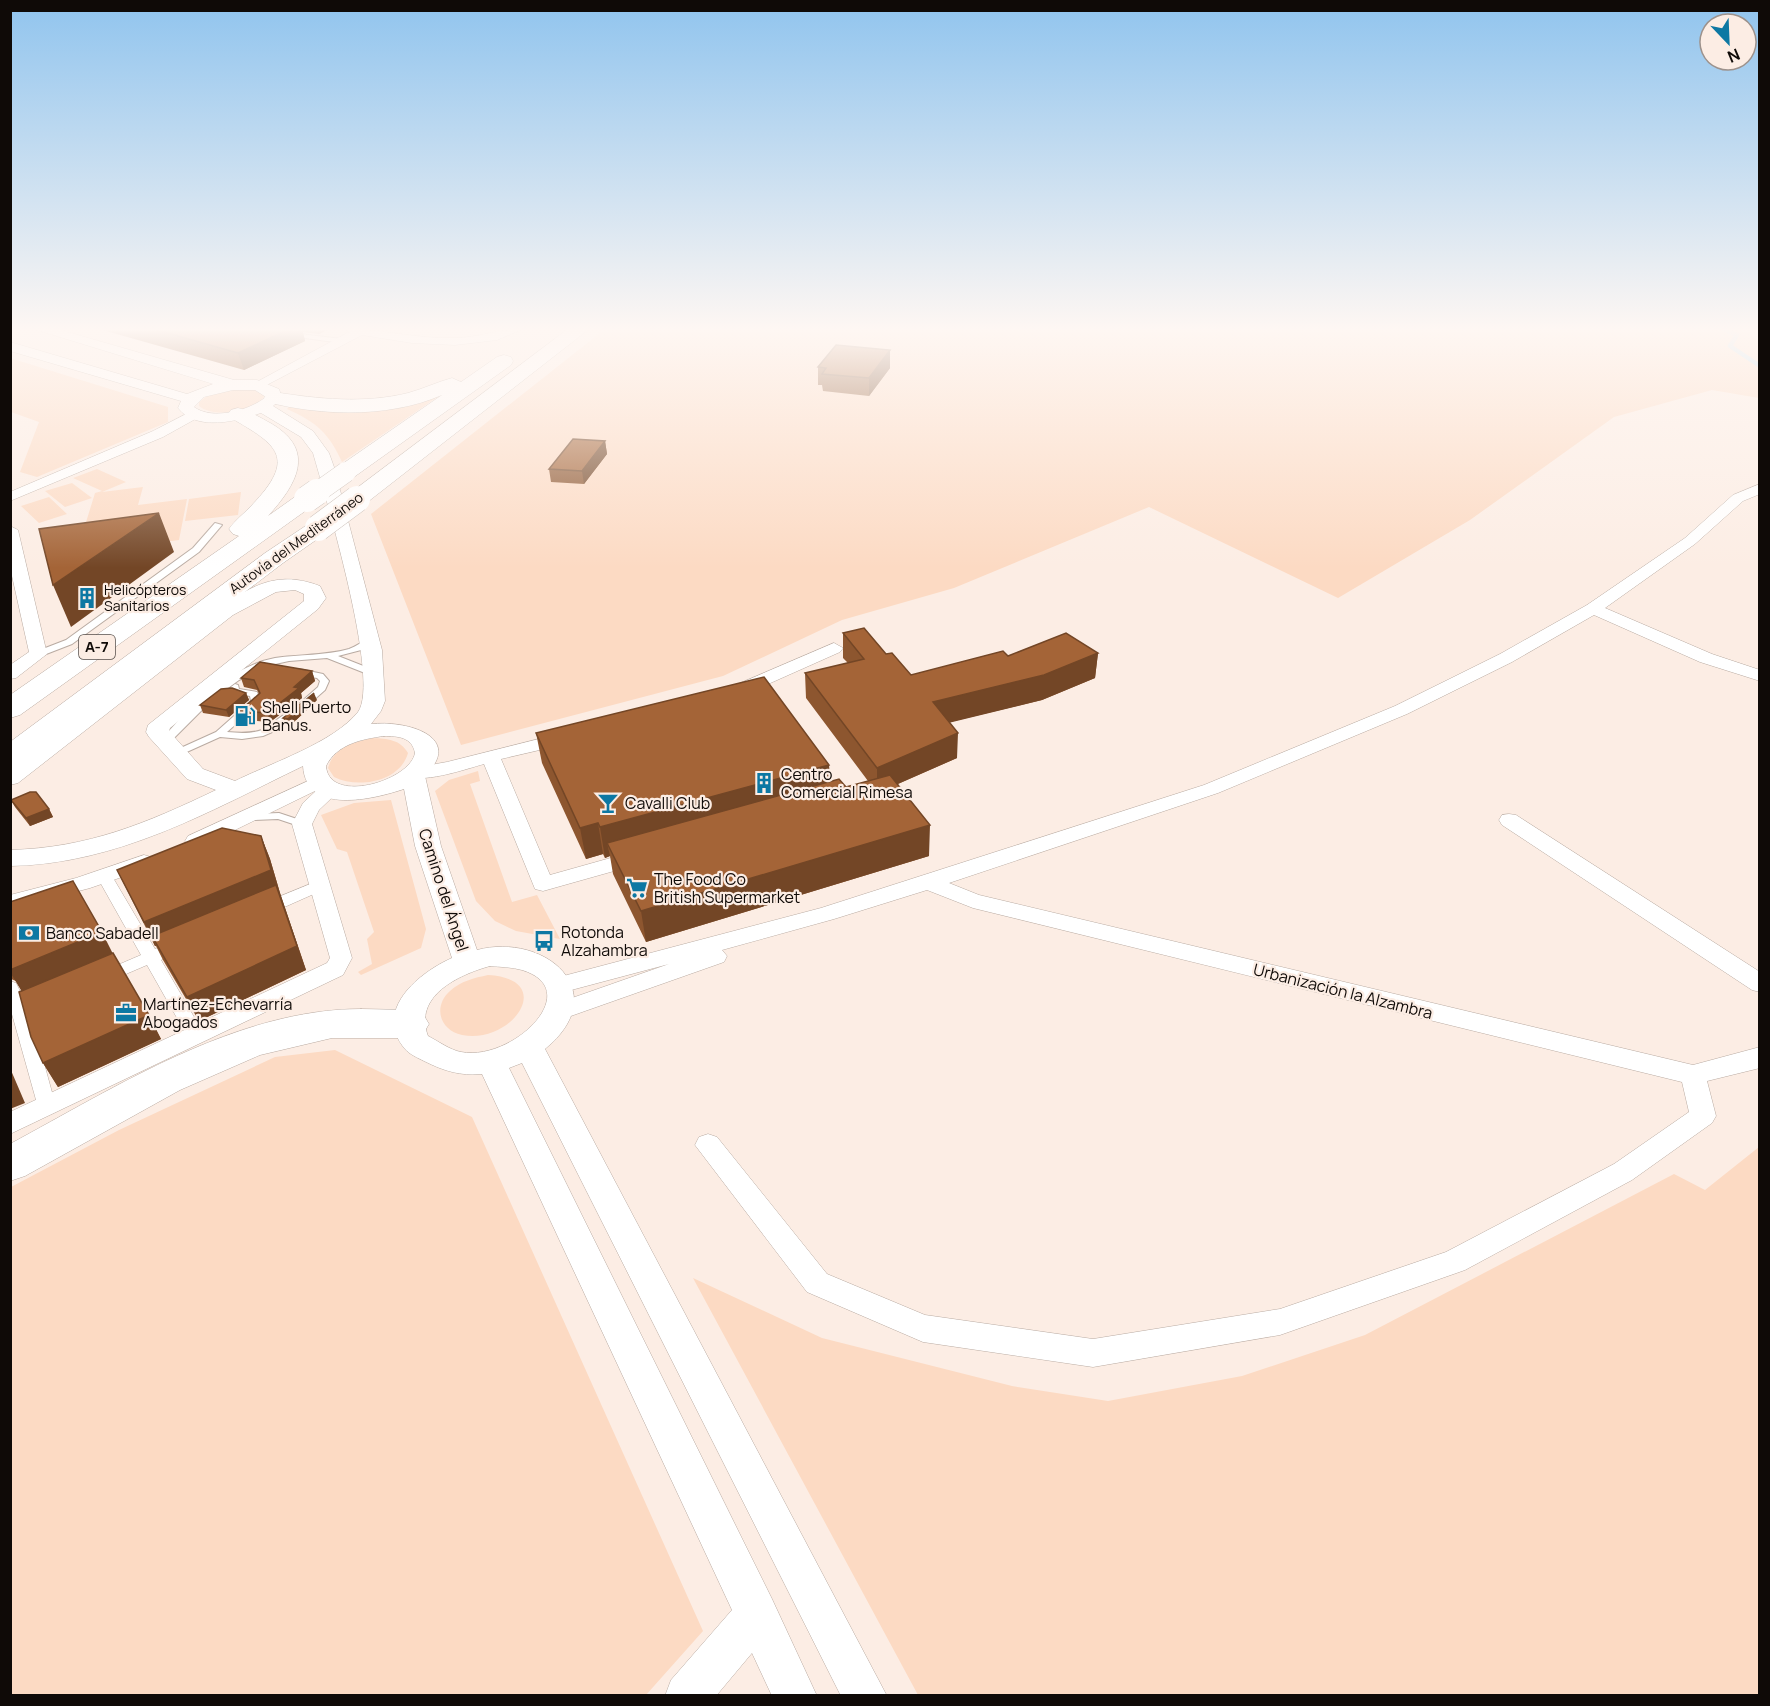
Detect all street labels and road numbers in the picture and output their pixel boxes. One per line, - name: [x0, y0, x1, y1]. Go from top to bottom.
- street label: Autovía del Mediterráneo: [225, 487, 367, 598]
- road number: A-7: [79, 635, 115, 659]
- street label: Camino del Ángel: [414, 826, 474, 954]
- street label: Urbanización la Alzambra: [1251, 958, 1435, 1024]

